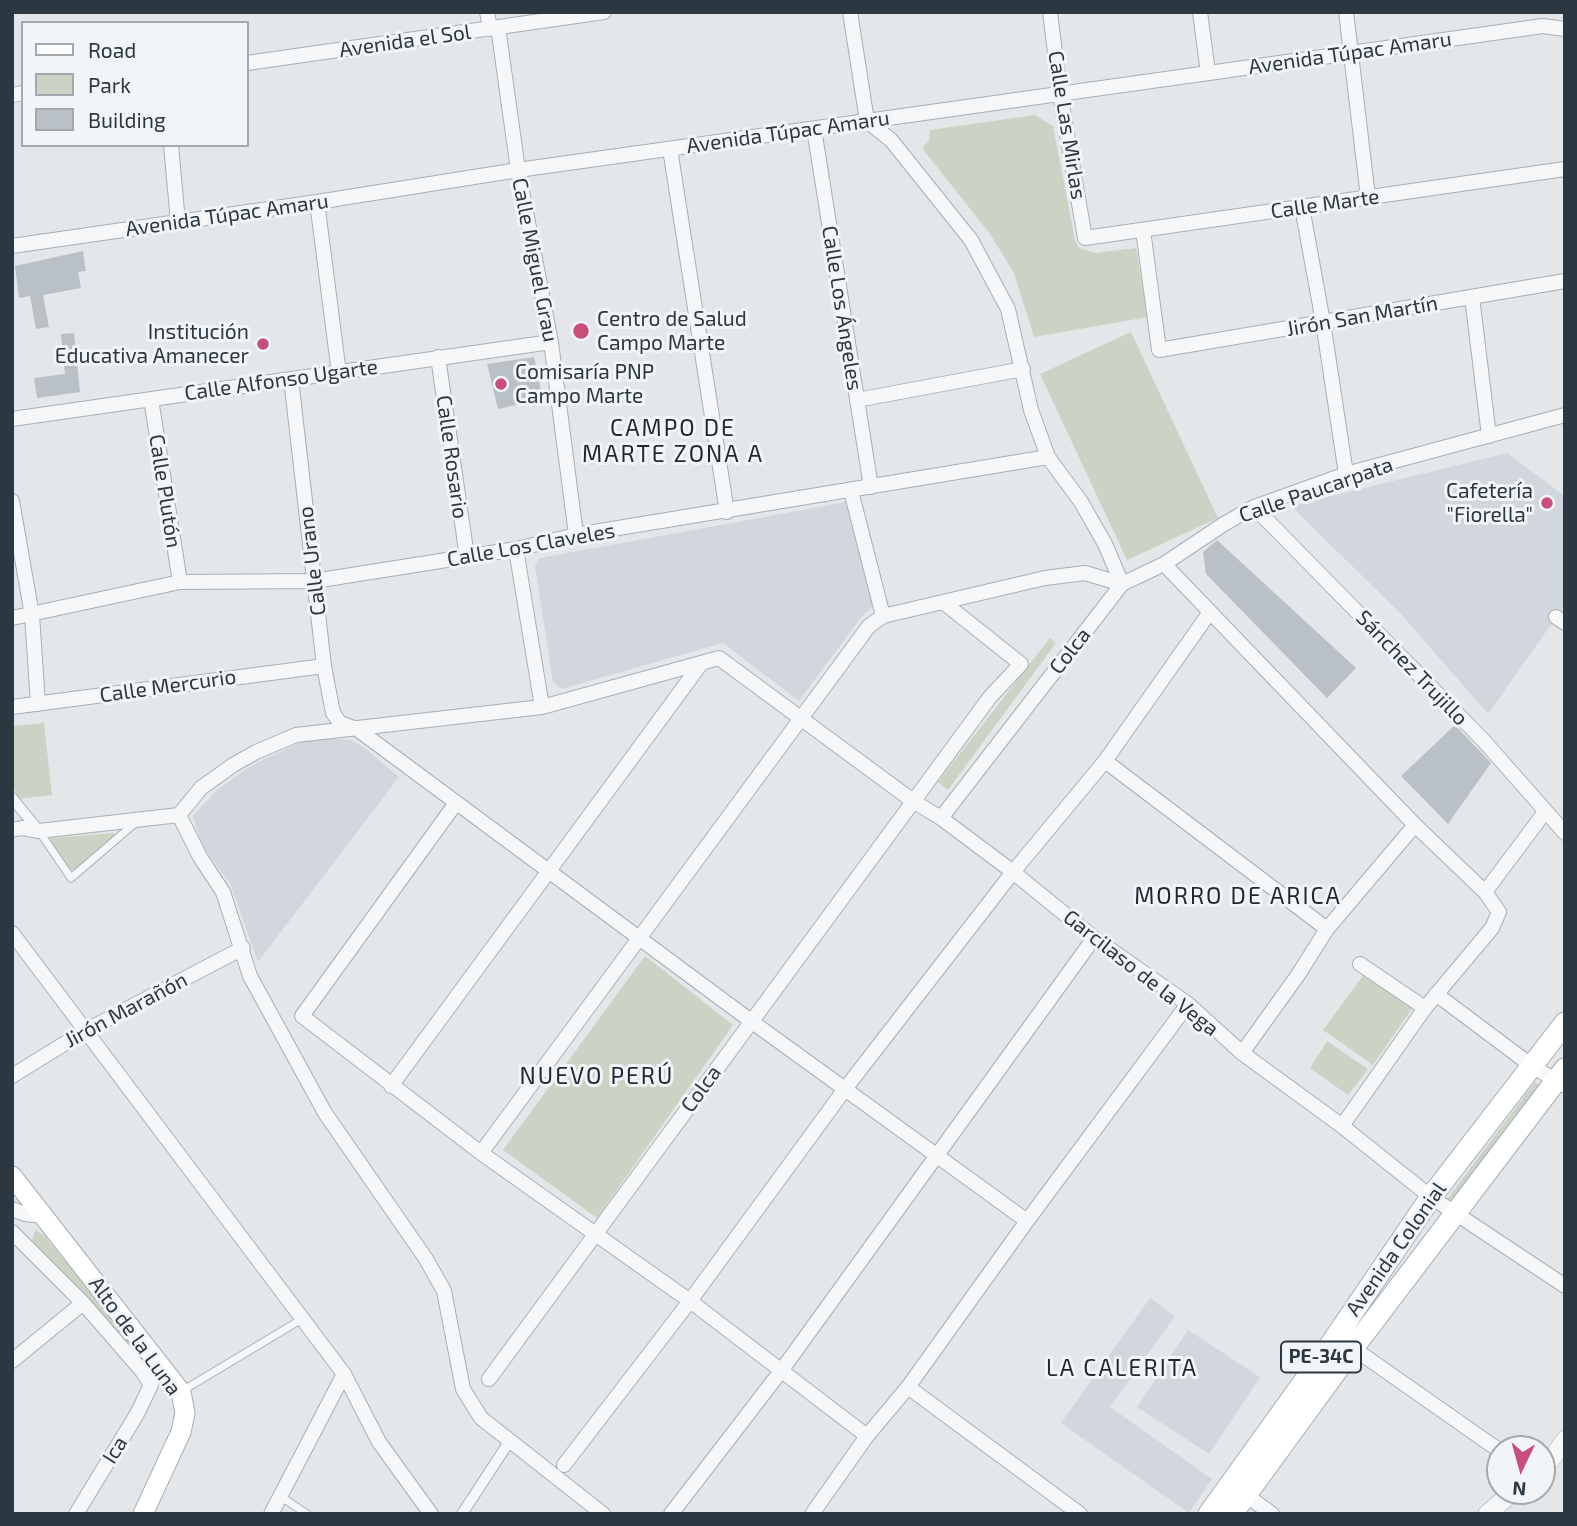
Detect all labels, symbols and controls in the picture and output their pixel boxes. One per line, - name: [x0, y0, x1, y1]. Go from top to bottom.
- street label: Avenida el Sol: [338, 19, 472, 63]
- legend: [21, 21, 248, 147]
- street label: Avenida Túpac Amaru: [1247, 26, 1453, 80]
- text: Road: [88, 37, 136, 62]
- street label: Calle Las Mirlas: [1043, 49, 1091, 201]
- text: Park: [88, 72, 131, 97]
- street label: Avenida Túpac Amaru: [685, 105, 891, 159]
- text: Building: [88, 107, 166, 132]
- street label: Calle Miguel Grau: [507, 176, 563, 344]
- street label: Calle Marte: [1269, 184, 1381, 224]
- street label: Avenida Túpac Amaru: [124, 188, 330, 242]
- street label: Calle Los Ángeles: [817, 224, 867, 392]
- street label: Jirón San Martín: [1284, 290, 1440, 342]
- place label: Centro de Salud Campo Marte: [597, 306, 747, 356]
- place label: Institución Educativa Amanecer: [55, 319, 249, 369]
- marker: Centro de Salud Campo Marte: [571, 321, 591, 341]
- marker: Institución Educativa Amanecer: [255, 336, 271, 352]
- street label: Calle Alfonso Ugarte: [183, 354, 379, 406]
- place label: Comisaría PNP Campo Marte: [515, 359, 654, 409]
- marker: Comisaría PNP Campo Marte: [493, 376, 509, 392]
- street label: Calle Rosario: [431, 394, 473, 520]
- district label: CAMPO DE MARTE ZONA A: [583, 414, 763, 468]
- street label: Calle Plutón: [144, 432, 186, 550]
- street label: Calle Paucarpata: [1236, 452, 1396, 528]
- place label: Cafetería "Fiorella": [1446, 478, 1533, 528]
- marker: Cafetería "Fiorella": [1539, 495, 1555, 511]
- street label: Calle Urano: [293, 505, 331, 617]
- street label: Calle Los Claveles: [445, 518, 617, 572]
- street label: Sánchez Trujillo: [1351, 605, 1473, 731]
- street label: Colca: [1044, 623, 1096, 679]
- street label: Calle Mercurio: [98, 664, 238, 708]
- district label: MORRO DE ARICA: [1136, 882, 1340, 910]
- street label: Garcilaso de la Vega: [1058, 905, 1224, 1041]
- street label: Jirón Marañón: [60, 967, 192, 1053]
- street label: Colca: [676, 1061, 726, 1117]
- district label: NUEVO PERÚ: [521, 1062, 673, 1090]
- street label: Avenida Colonial: [1340, 1177, 1452, 1321]
- street label: Alto de la Luna: [83, 1272, 187, 1400]
- road number: PE-34C: [1281, 1342, 1361, 1372]
- district label: LA CALERITA: [1047, 1354, 1197, 1382]
- street label: Ica: [97, 1432, 133, 1468]
- north arrow: [1486, 1435, 1556, 1505]
- text: N: [1511, 1477, 1527, 1501]

